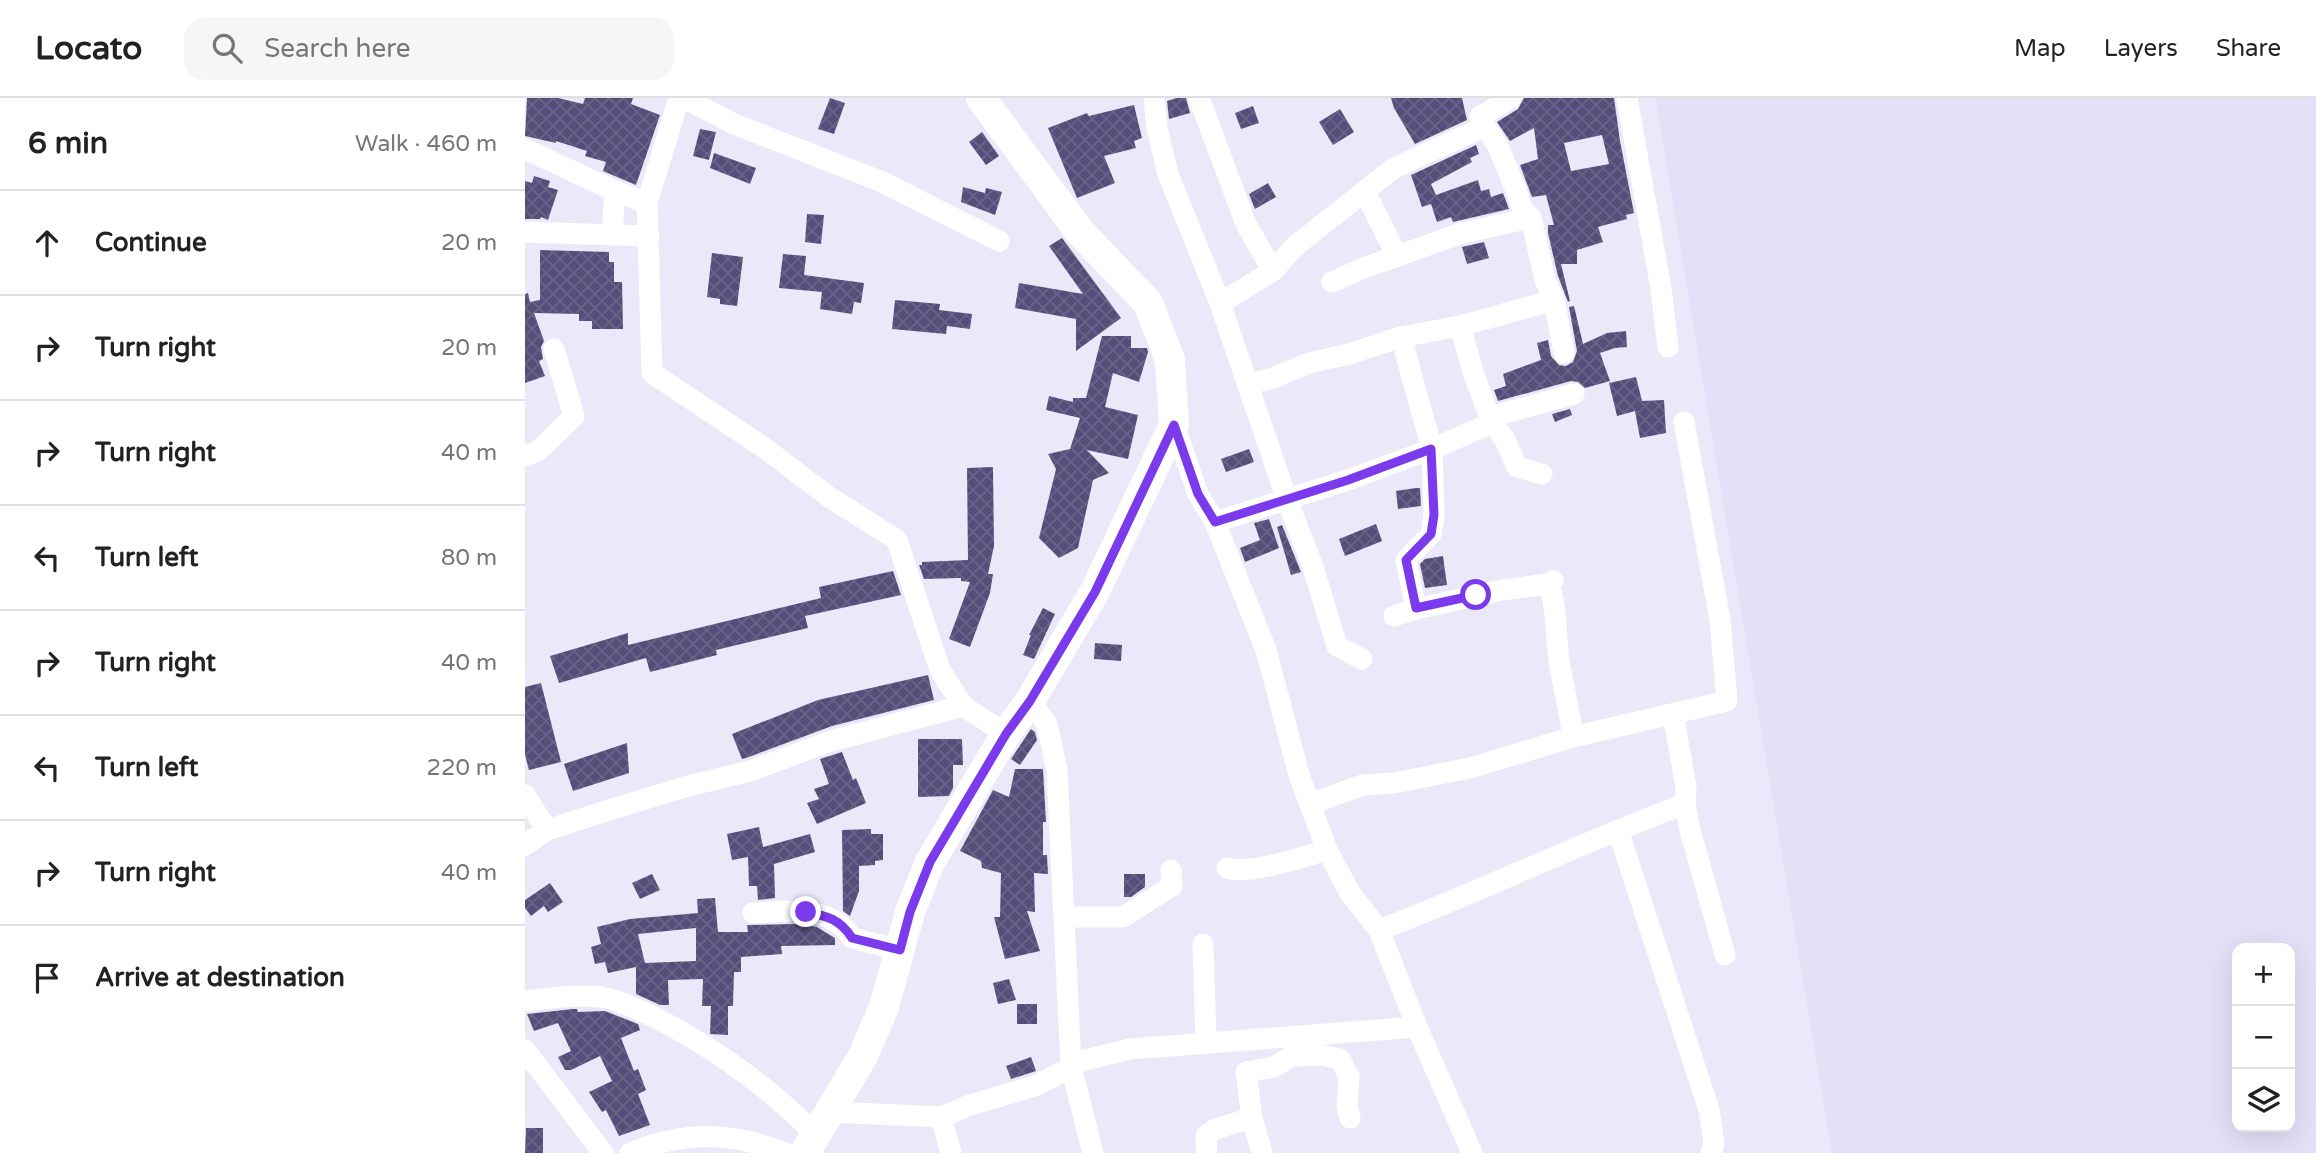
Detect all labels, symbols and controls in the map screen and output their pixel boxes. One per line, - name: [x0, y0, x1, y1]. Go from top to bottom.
- search box: [184, 17, 674, 80]
- text: Locato: [35, 29, 142, 68]
- icon: search: [208, 29, 246, 67]
- text: Search here: [264, 33, 410, 64]
- text: Map: [2014, 34, 2066, 63]
- text: Layers: [2104, 34, 2178, 63]
- text: Share: [2216, 34, 2281, 63]
- text: 6 min: [28, 125, 108, 162]
- text: Walk · 460 m: [355, 130, 497, 158]
- icon: ahead: [28, 224, 66, 262]
- text: Continue: [95, 227, 207, 258]
- text: 20 m: [441, 229, 497, 257]
- icon: right: [28, 329, 66, 367]
- text: Turn right: [95, 332, 216, 363]
- text: 20 m: [441, 334, 497, 362]
- icon: right: [28, 434, 66, 472]
- text: Turn right: [95, 437, 216, 468]
- text: 40 m: [441, 439, 497, 467]
- icon: left: [28, 539, 66, 577]
- text: Turn left: [95, 542, 198, 573]
- text: 80 m: [441, 544, 497, 572]
- route start: [1460, 579, 1491, 610]
- icon: right: [28, 644, 66, 682]
- text: Turn right: [95, 647, 216, 678]
- text: 40 m: [441, 649, 497, 677]
- icon: left: [28, 749, 66, 787]
- text: Turn left: [95, 752, 198, 783]
- text: 220 m: [427, 754, 497, 782]
- icon: right: [28, 854, 66, 892]
- text: Turn right: [95, 857, 216, 888]
- text: 40 m: [441, 859, 497, 887]
- route end: [790, 896, 821, 927]
- map controls: [2232, 943, 2295, 1132]
- button: +: [2232, 943, 2295, 1006]
- icon: arrive: [28, 959, 66, 997]
- text: Arrive at destination: [95, 962, 345, 993]
- button: −: [2232, 1006, 2295, 1069]
- button: layers: [2232, 1069, 2295, 1132]

